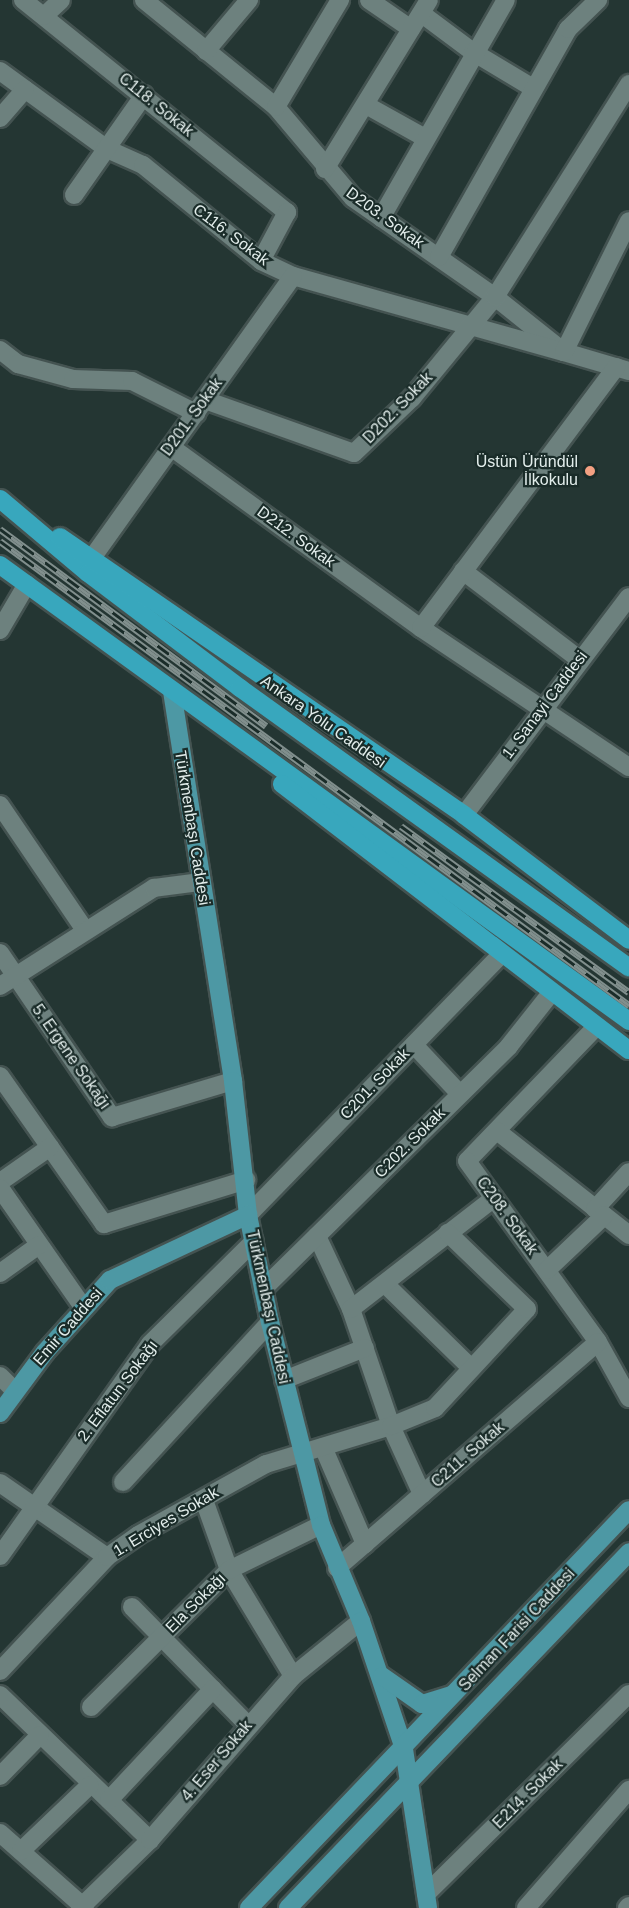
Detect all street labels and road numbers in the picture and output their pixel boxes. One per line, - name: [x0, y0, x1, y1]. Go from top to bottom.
- street label: C118. Sokak: [115, 69, 197, 141]
- street label: D203. Sokak: [342, 183, 428, 253]
- street label: C116. Sokak: [189, 200, 273, 270]
- street label: D202. Sokak: [359, 368, 437, 448]
- street label: D201. Sokak: [157, 374, 227, 460]
- street label: D212. Sokak: [253, 502, 339, 572]
- street label: 1. Sanayi Caddesi: [498, 647, 592, 763]
- street label: Ankara Yolu Caddesi: [257, 671, 389, 773]
- street label: Türkmenbaşı Caddesi: [170, 749, 214, 907]
- street label: 5. Ergene Sokağı: [28, 1001, 114, 1113]
- street label: C201. Sokak: [336, 1044, 414, 1124]
- street label: C202. Sokak: [371, 1104, 449, 1182]
- street label: C208. Sokak: [472, 1173, 542, 1259]
- street label: Türkmenbaşı Caddesi: [242, 1228, 294, 1386]
- street label: Emir Caddesi: [29, 1284, 107, 1370]
- street label: 2. Eflatun Sokağı: [74, 1337, 162, 1445]
- street label: C211. Sokak: [428, 1418, 508, 1492]
- street label: 1. Erciyes Sokak: [110, 1483, 222, 1561]
- street label: Selman Farisi Caddesi: [455, 1565, 579, 1695]
- street label: Ela Sokağı: [162, 1569, 230, 1637]
- street label: 4. Eser Sokak: [178, 1717, 256, 1805]
- street label: E214. Sokak: [489, 1755, 567, 1833]

